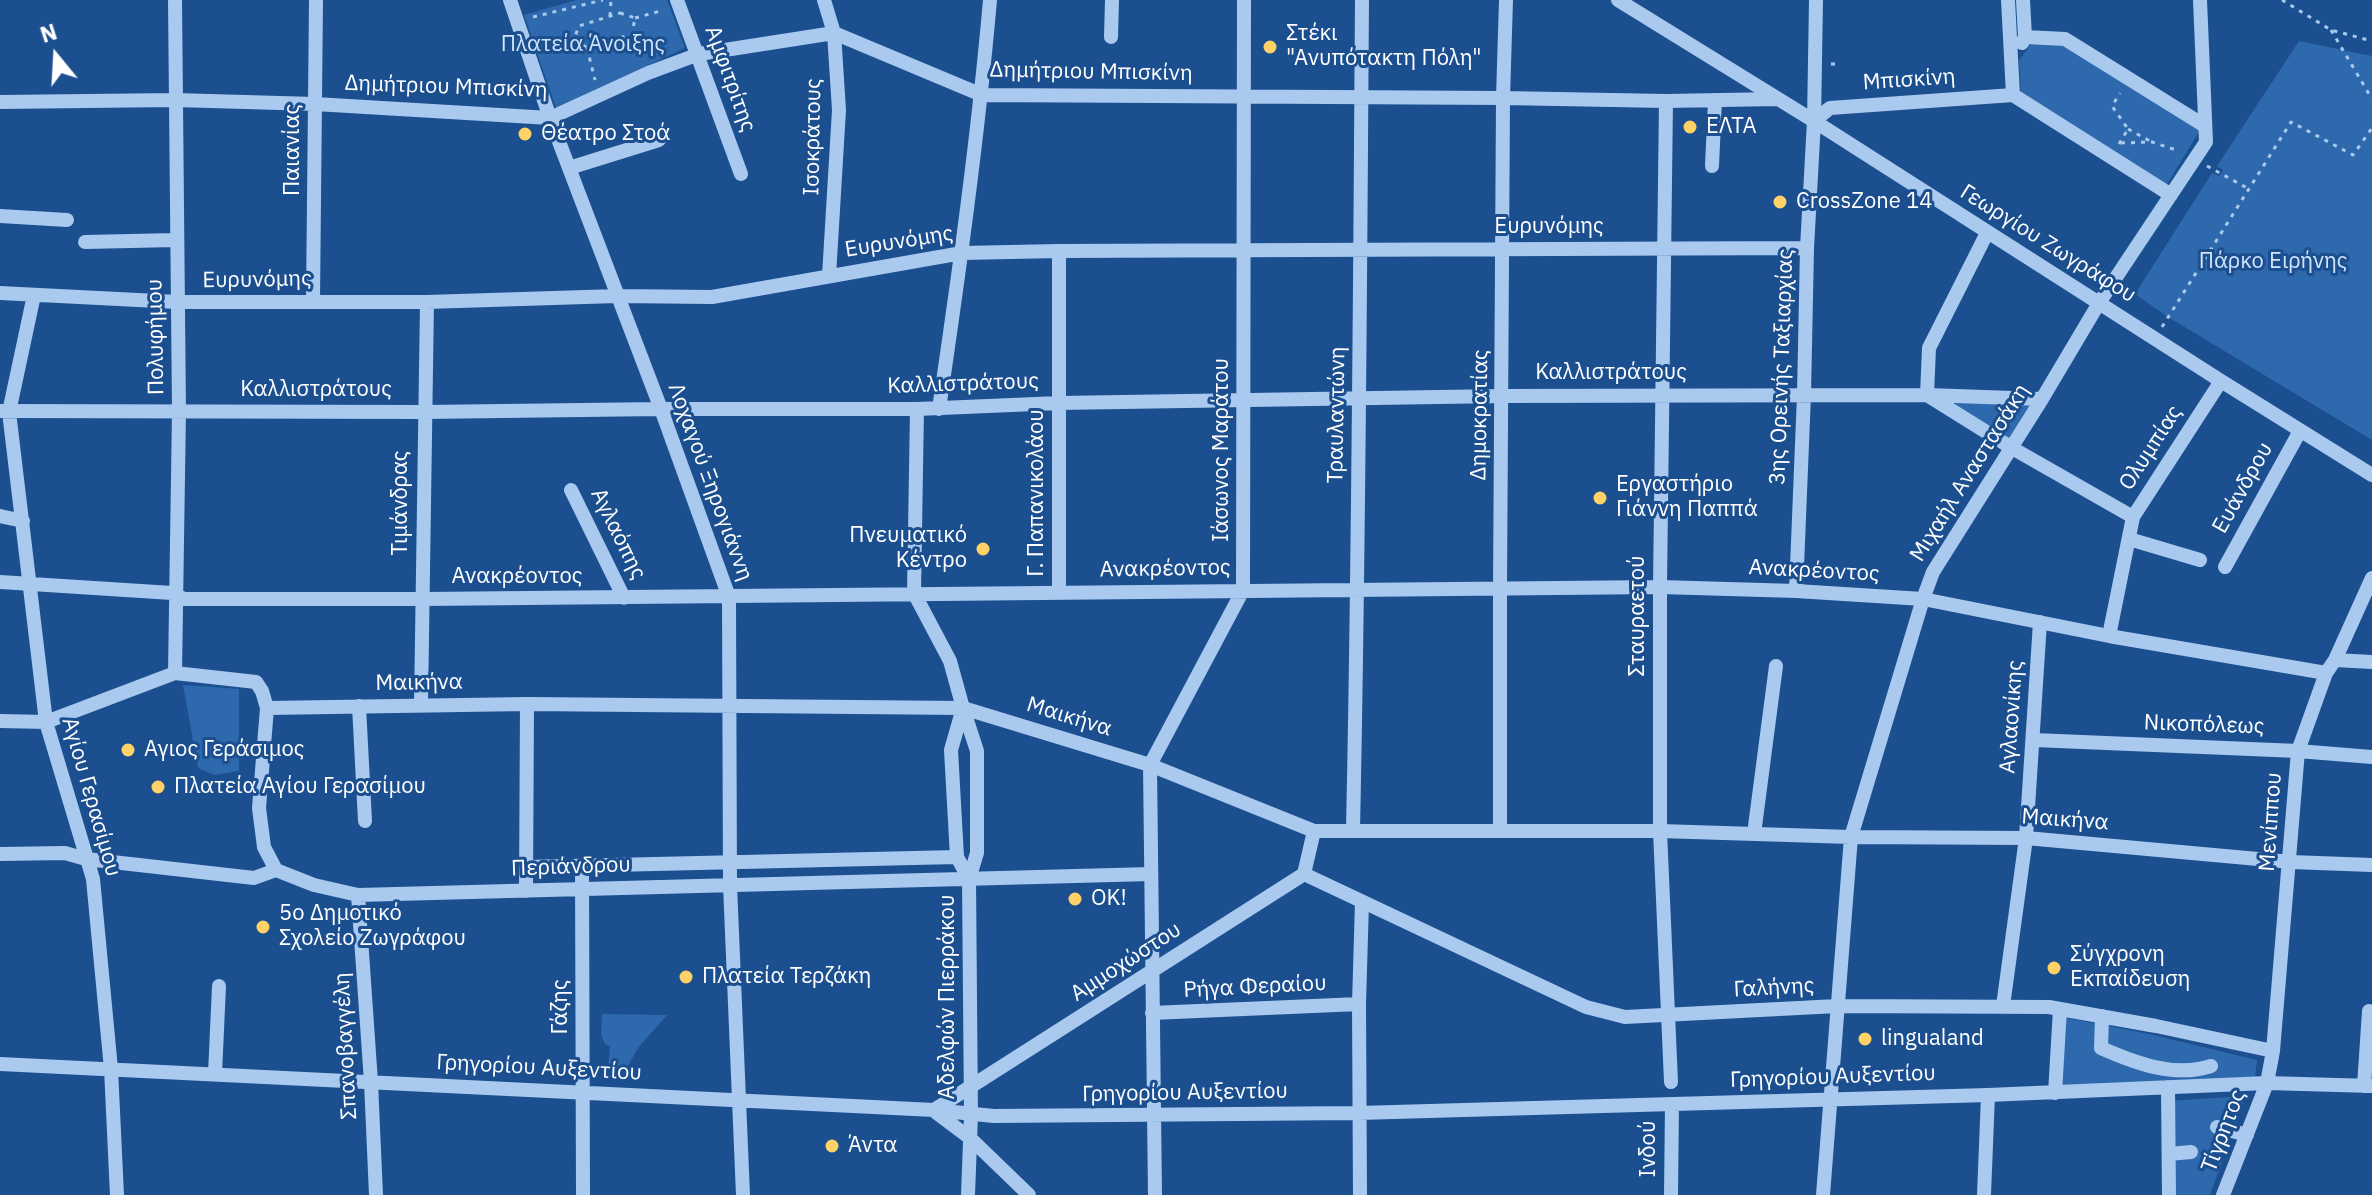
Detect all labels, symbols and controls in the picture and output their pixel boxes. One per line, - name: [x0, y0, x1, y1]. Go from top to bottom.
- north arrow: [16, 16, 96, 96]
- text: N: [36, 16, 60, 49]
- place label: Στέκι "Ανυπότακτη Πόλη": [1286, 21, 1481, 72]
- street label: Αμφιτρίτης: [699, 22, 761, 136]
- park label: Πλατεία Άνοιξης: [501, 32, 665, 58]
- marker: Στέκι "Ανυπότακτη Πόλη": [1261, 38, 1279, 56]
- street label: Δημήτριου Μπισκίνη: [989, 57, 1193, 87]
- street label: Μπισκίνη: [1862, 64, 1956, 96]
- street label: Δημήτριου Μπισκίνη: [344, 70, 548, 104]
- street label: Ισοκράτους: [799, 78, 827, 196]
- street label: Παιανίας: [280, 104, 306, 196]
- place label: ΕΛΤΑ: [1706, 114, 1756, 140]
- marker: ΕΛΤΑ: [1681, 118, 1699, 136]
- place label: Θέατρο Στοά: [541, 121, 670, 147]
- marker: Θέατρο Στοά: [516, 125, 534, 143]
- street label: Γεωργίου Ζωγράφου: [1955, 179, 2141, 309]
- place label: CrossZone 14: [1796, 189, 1932, 215]
- marker: CrossZone 14: [1771, 193, 1789, 211]
- street label: Ευρυνόμης: [1494, 214, 1604, 240]
- street label: Ευρυνόμης: [843, 220, 955, 264]
- street label: 3ης Ορεινής Ταξιαρχίας: [1765, 249, 1799, 485]
- park label: Πάρκο Ειρήνης: [2199, 249, 2347, 275]
- street label: Ευρυνόμης: [202, 266, 312, 294]
- street label: Πολυφήμου: [142, 279, 170, 395]
- street label: Τραυλαντώνη: [1323, 346, 1351, 484]
- street label: Δημοκρατίας: [1466, 349, 1494, 481]
- street label: Ιάσωνος Μαράτου: [1209, 358, 1235, 542]
- street label: Καλλιστράτους: [1535, 360, 1687, 386]
- street label: Καλλιστράτους: [887, 368, 1039, 400]
- street label: Καλλιστράτους: [240, 377, 392, 403]
- street label: Λοχαγού Ξηρογιάννη: [662, 379, 758, 585]
- street label: Μιχαήλ Αναστασάκη: [1905, 379, 2035, 567]
- street label: Ολυμπίας: [2114, 401, 2188, 495]
- street label: Γ. Παπανικολάου: [1024, 409, 1050, 577]
- street label: Ευάνδρου: [2207, 438, 2279, 538]
- street label: Τιμάνδρας: [388, 451, 414, 555]
- place label: Εργαστήριο Γιάννη Παππά: [1616, 472, 1758, 524]
- street label: Αγλαόπης: [585, 484, 651, 584]
- marker: Εργαστήριο Γιάννη Παππά: [1591, 489, 1609, 507]
- place label: Πνευματικό Κέντρο: [849, 523, 967, 574]
- marker: Πνευματικό Κέντρο: [974, 540, 992, 558]
- street label: Ανακρέοντος: [1748, 554, 1880, 588]
- street label: Ανακρέοντος: [1099, 555, 1231, 583]
- street label: Σταυραετού: [1625, 555, 1651, 677]
- street label: Ανακρέοντος: [452, 564, 582, 590]
- street label: Αγλαονίκης: [1995, 659, 2029, 775]
- street label: Μαικήνα: [375, 669, 463, 697]
- street label: Μαικήνα: [1023, 692, 1115, 742]
- street label: Νικοπόλεως: [2143, 710, 2265, 740]
- street label: Αγίου Γερασίμου: [56, 714, 126, 880]
- place label: Αγιος Γεράσιμος: [144, 737, 304, 763]
- marker: Αγιος Γεράσιμος: [119, 741, 137, 759]
- street label: Μενίππου: [2254, 771, 2288, 873]
- place label: Πλατεία Αγίου Γερασίμου: [174, 774, 426, 800]
- marker: Πλατεία Αγίου Γερασίμου: [149, 778, 167, 796]
- street label: Μαικήνα: [2020, 804, 2110, 836]
- street label: Περιάνδρου: [511, 852, 631, 882]
- place label: ΟΚ!: [1091, 886, 1127, 912]
- marker: ΟΚ!: [1066, 890, 1084, 908]
- street label: Αδελφών Πιερράκου: [935, 895, 961, 1099]
- place label: 5ο Δημοτικό Σχολείο Ζωγράφου: [279, 901, 466, 952]
- street label: Αμμοχώστου: [1066, 916, 1186, 1008]
- marker: 5ο Δημοτικό Σχολείο Ζωγράφου: [254, 918, 272, 936]
- place label: Σύγχρονη Εκπαίδευση: [2070, 942, 2190, 994]
- marker: Σύγχρονη Εκπαίδευση: [2045, 959, 2063, 977]
- place label: Πλατεία Τερζάκη: [702, 964, 871, 990]
- marker: Πλατεία Τερζάκη: [677, 968, 695, 986]
- street label: Ρήγα Φεραίου: [1183, 970, 1327, 1004]
- street label: Σπανοβαγγέλη: [329, 972, 363, 1120]
- street label: Γαλήνης: [1733, 973, 1815, 1003]
- street label: Γάζης: [548, 979, 574, 1035]
- place label: lingualand: [1881, 1026, 1984, 1052]
- marker: lingualand: [1856, 1030, 1874, 1048]
- street label: Γρηγορίου Αυξεντίου: [436, 1049, 642, 1087]
- street label: Γρηγορίου Αυξεντίου: [1730, 1060, 1936, 1094]
- street label: Γρηγορίου Αυξεντίου: [1082, 1078, 1288, 1108]
- street label: Τίγρητος: [2196, 1086, 2252, 1176]
- street label: Ινδού: [1636, 1121, 1662, 1177]
- place label: Άντα: [848, 1133, 897, 1159]
- marker: Άντα: [823, 1137, 841, 1155]

